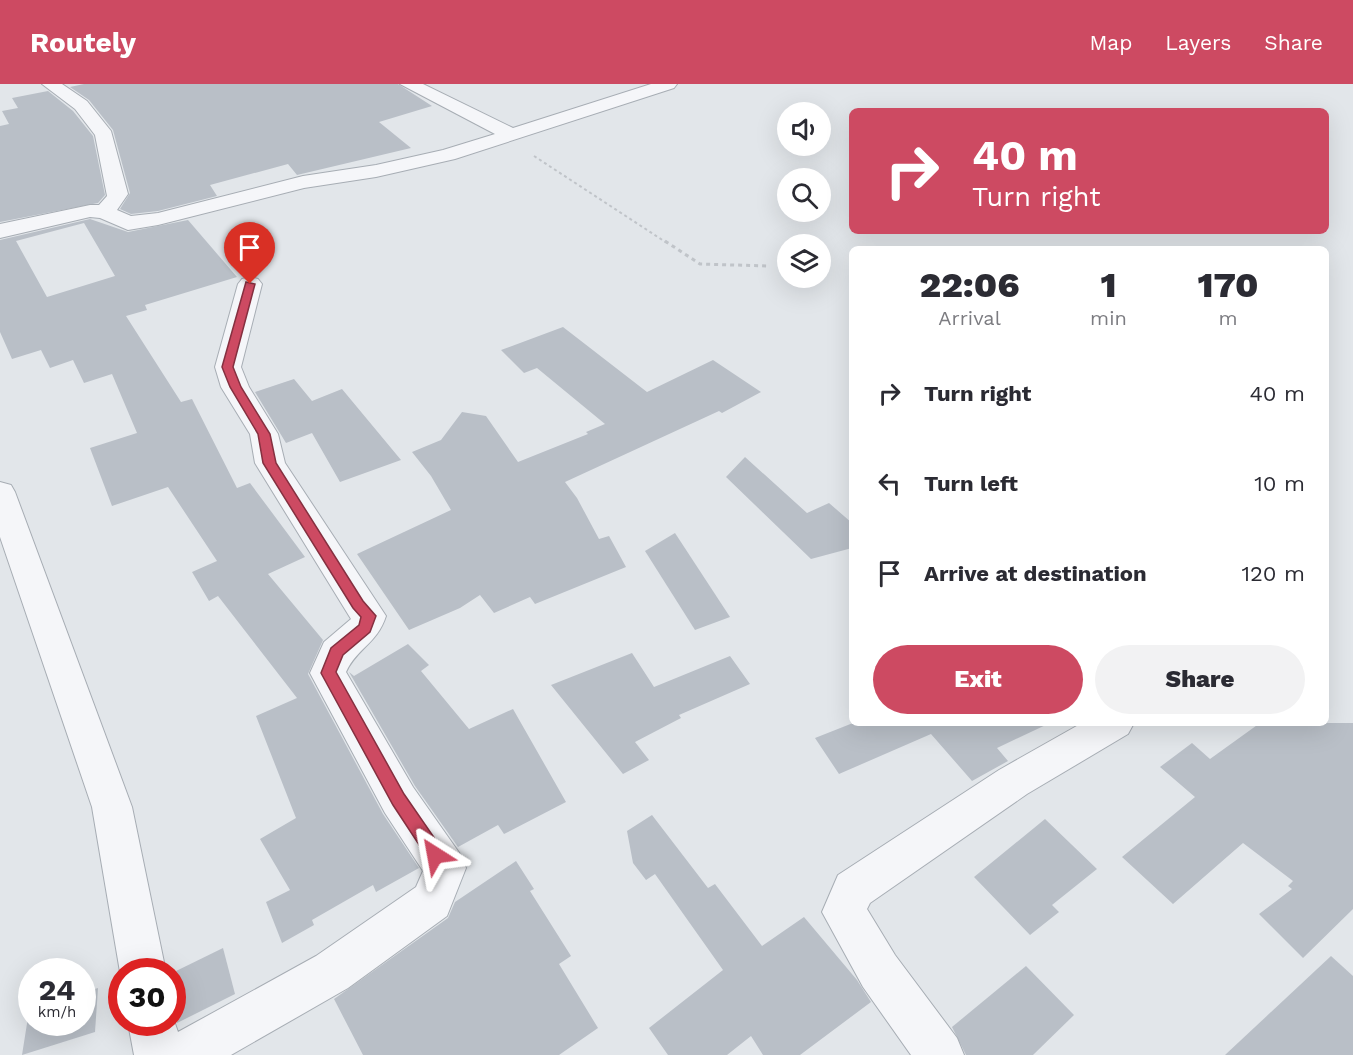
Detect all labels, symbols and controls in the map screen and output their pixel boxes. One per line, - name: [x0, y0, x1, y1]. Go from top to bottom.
- text: Routely: [30, 26, 136, 59]
- text: Map: [1089, 30, 1132, 55]
- text: Layers: [1165, 30, 1231, 55]
- text: Share: [1264, 30, 1323, 55]
- map controls: [777, 102, 831, 288]
- button: sound: [777, 102, 831, 156]
- text: 40 m: [972, 131, 1078, 180]
- icon: right: [873, 132, 951, 210]
- button: search: [777, 168, 831, 222]
- text: Turn right: [972, 181, 1101, 213]
- pin: [224, 222, 275, 284]
- icon: arrive: [233, 231, 266, 264]
- button: layers: [777, 234, 831, 288]
- text: 22:06: [920, 264, 1020, 306]
- text: 1: [1100, 264, 1117, 306]
- text: 170: [1197, 264, 1258, 306]
- text: Arrival: [938, 306, 1001, 330]
- text: min: [1090, 306, 1127, 330]
- text: m: [1218, 306, 1237, 330]
- icon: right: [873, 377, 906, 410]
- text: Turn right: [924, 381, 1031, 406]
- text: 40 m: [1249, 381, 1305, 406]
- icon: left: [873, 467, 906, 500]
- text: Turn left: [924, 471, 1018, 496]
- text: 10 m: [1254, 471, 1305, 496]
- icon: arrive: [873, 557, 906, 590]
- text: Arrive at destination: [924, 561, 1147, 586]
- text: 120 m: [1241, 561, 1305, 586]
- button: Exit: [873, 645, 1083, 714]
- button: Share: [1095, 645, 1305, 714]
- position arrow: [403, 823, 467, 887]
- speed limit sign: 30: [108, 958, 186, 1036]
- text: 24: [39, 972, 75, 1007]
- text: km/h: [38, 1003, 76, 1021]

